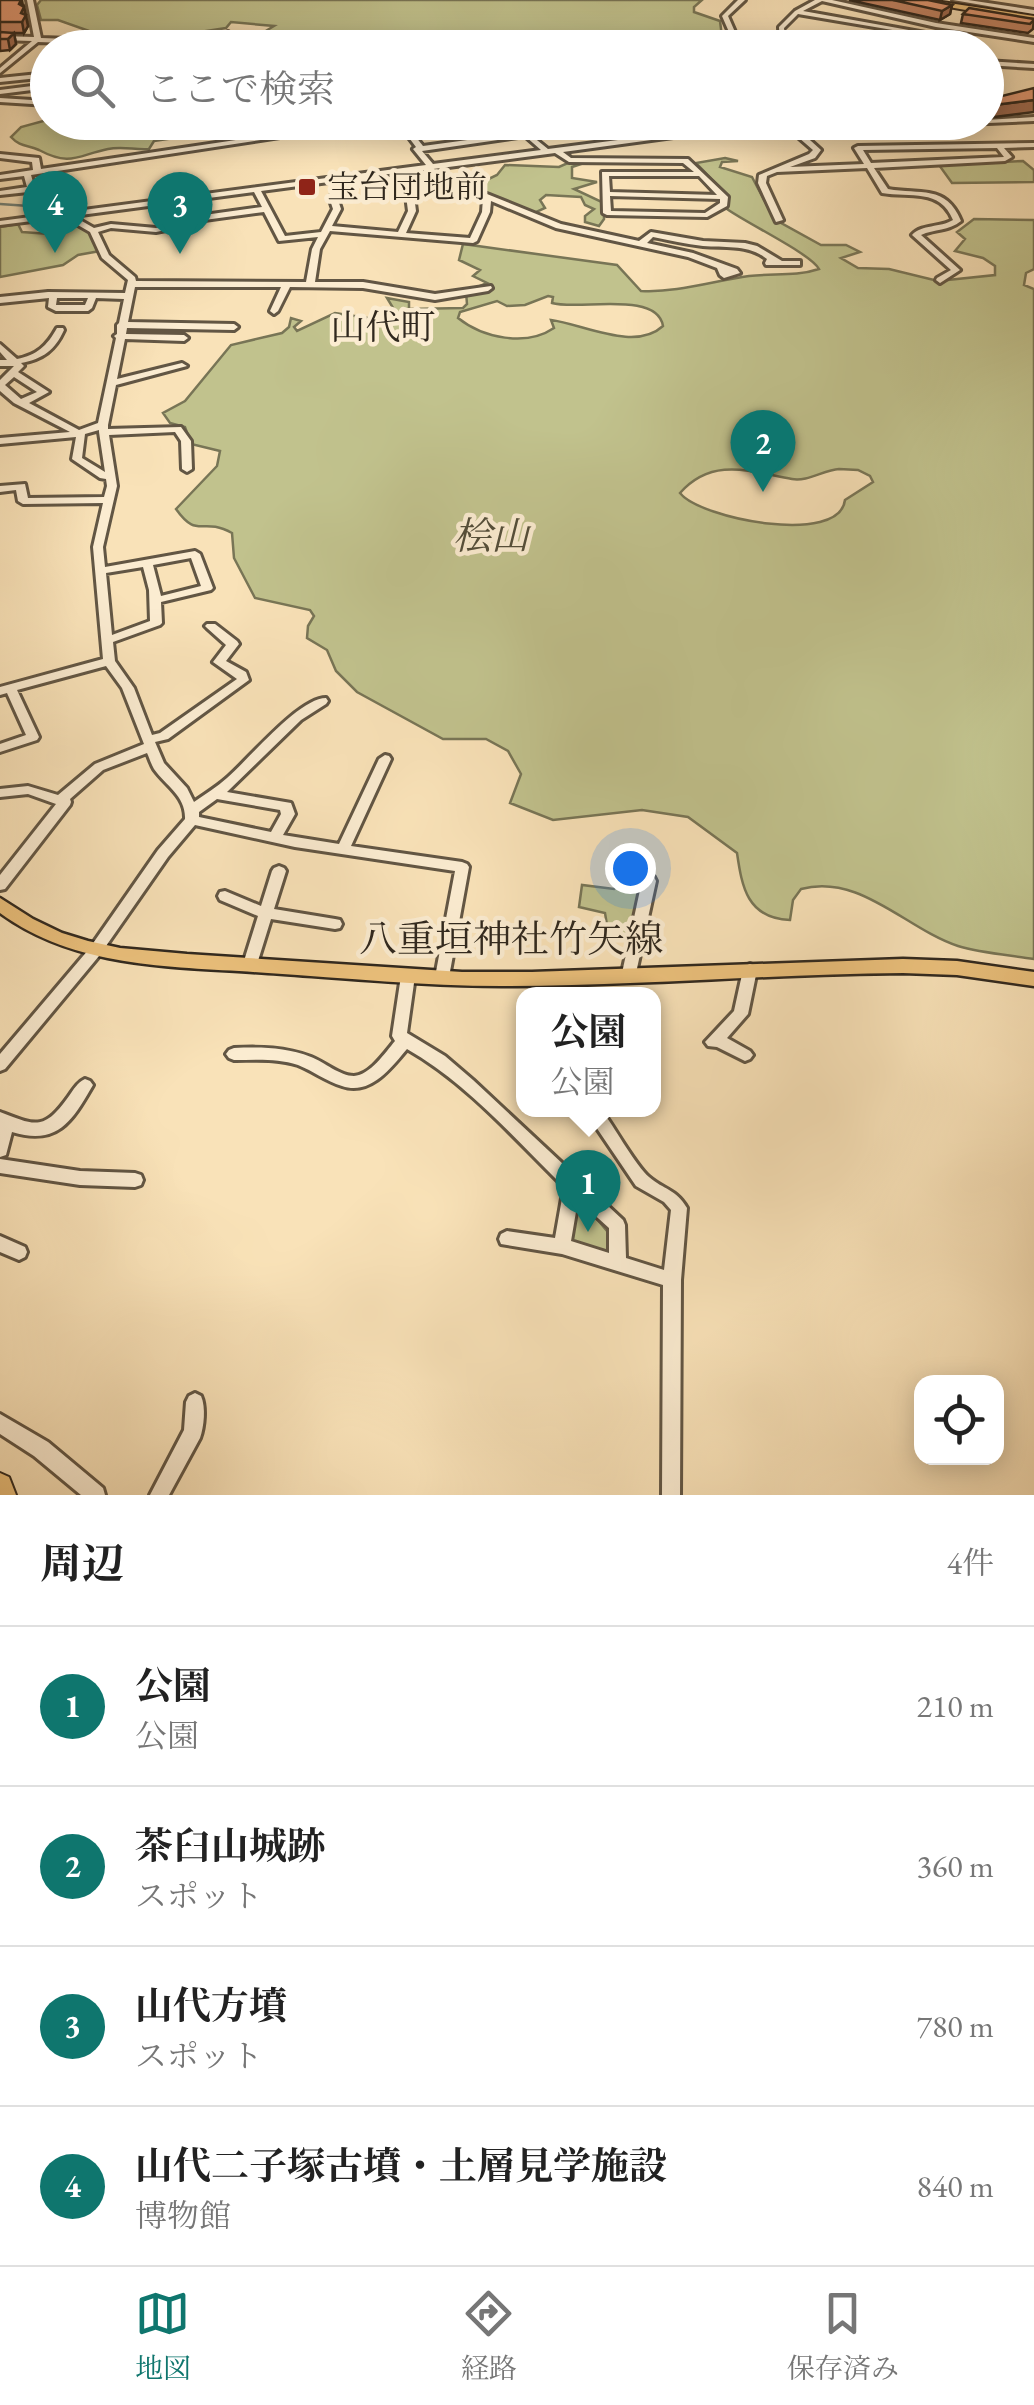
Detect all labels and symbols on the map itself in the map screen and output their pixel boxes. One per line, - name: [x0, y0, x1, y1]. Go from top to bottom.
- place label: 宝台団地前: [327, 166, 487, 208]
- pin: 4: [22, 170, 88, 253]
- pin: 3: [148, 172, 212, 254]
- marker: 宝台団地前: [296, 176, 318, 198]
- district label: 山代町: [330, 304, 436, 349]
- pin: 2: [730, 410, 796, 492]
- park label: 桧山: [453, 511, 532, 560]
- your location: [605, 843, 656, 894]
- street label: 八重垣神社竹矢線: [359, 914, 663, 963]
- pin: 1: [556, 1150, 620, 1232]

